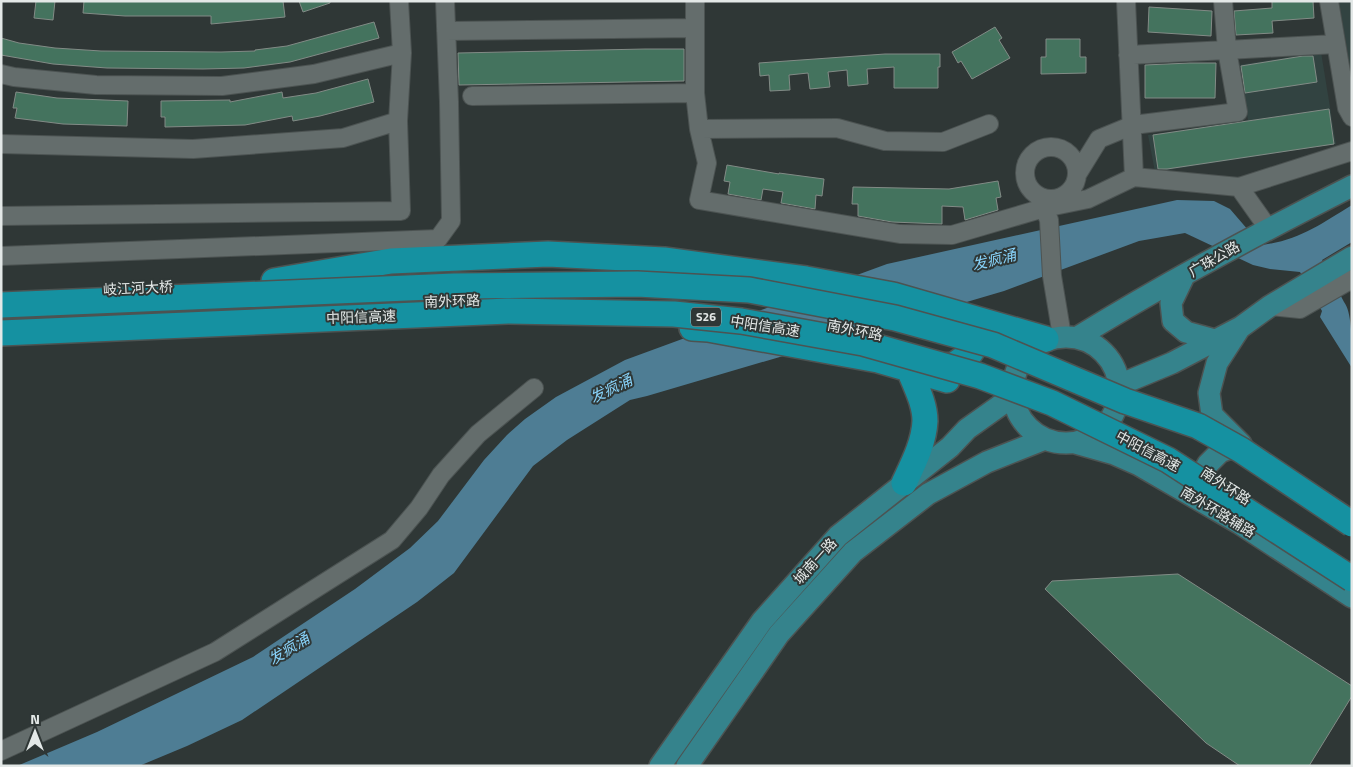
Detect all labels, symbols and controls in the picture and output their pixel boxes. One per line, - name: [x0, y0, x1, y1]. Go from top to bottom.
- street label: 广珠公路: [1184, 235, 1243, 282]
- water label: 发疯涌: [969, 242, 1020, 276]
- street label: 岐江河大桥: [102, 275, 173, 300]
- street label: 南外环路: [424, 289, 480, 312]
- street label: 中阳信高速: [326, 305, 396, 328]
- road number: S26: [691, 308, 721, 326]
- street label: 中阳信高速: [729, 310, 801, 341]
- street label: 南外环路: [826, 314, 885, 345]
- water label: 发疯涌: [586, 367, 638, 409]
- street label: 中阳信高速: [1112, 425, 1184, 476]
- street label: 南外环路: [1197, 462, 1255, 510]
- street label: 南外环路辅路: [1177, 481, 1260, 542]
- street label: 城南一路: [788, 533, 841, 588]
- water label: 发疯涌: [264, 626, 316, 670]
- north arrow: [10, 707, 60, 757]
- text: N: [30, 708, 40, 729]

